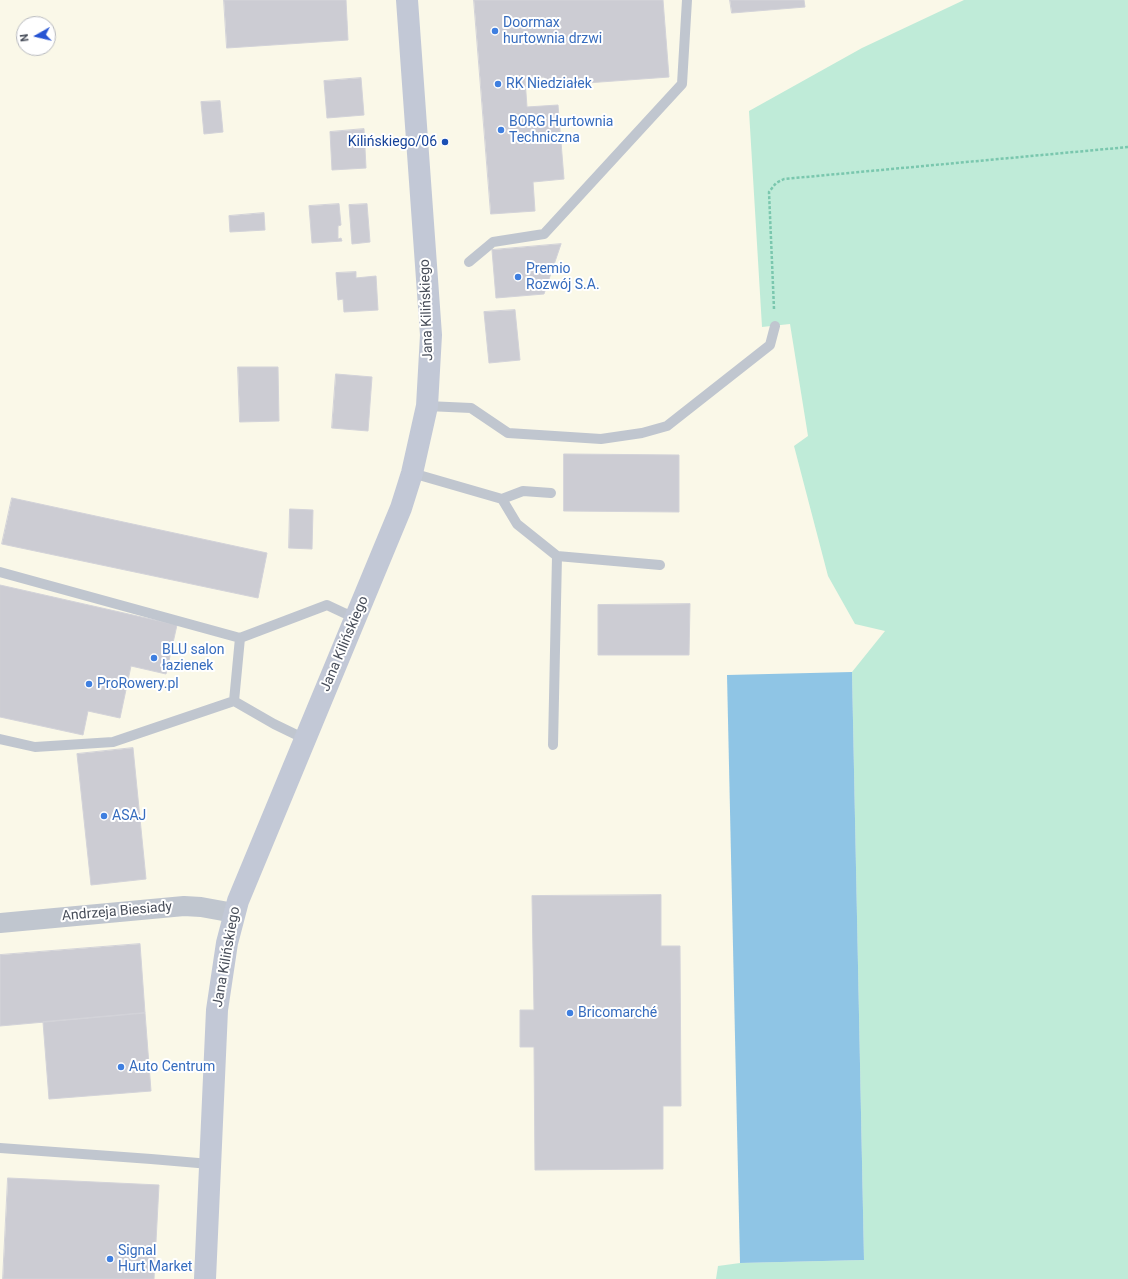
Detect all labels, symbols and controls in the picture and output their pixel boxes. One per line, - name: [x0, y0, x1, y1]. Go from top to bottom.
- place label: Doormax hurtownia drzwi: [503, 15, 602, 48]
- north arrow: [16, 16, 56, 56]
- marker: Doormax hurtownia drzwi: [490, 26, 500, 36]
- text: N: [18, 33, 32, 42]
- place label: RK Niedziałek: [506, 76, 592, 92]
- marker: RK Niedziałek: [493, 79, 503, 89]
- place label: BORG Hurtownia Techniczna: [509, 114, 613, 146]
- marker: BORG Hurtownia Techniczna: [496, 125, 506, 135]
- place label: Kilińskiego/06: [348, 134, 437, 150]
- marker: Kilińskiego/06: [440, 137, 450, 147]
- street label: Jana Kilińskiego: [417, 259, 437, 361]
- place label: Premio Rozwój S.A.: [526, 261, 600, 294]
- marker: Premio Rozwój S.A.: [513, 272, 523, 282]
- street label: Jana Kilińskiego: [317, 594, 373, 694]
- place label: BLU salon łazienek: [162, 642, 224, 674]
- marker: BLU salon łazienek: [149, 653, 159, 663]
- place label: ProRowery.pl: [97, 676, 179, 692]
- marker: ProRowery.pl: [84, 679, 94, 689]
- place label: ASAJ: [112, 808, 146, 824]
- marker: ASAJ: [99, 811, 109, 821]
- street label: Andrzeja Biesiady: [61, 899, 173, 925]
- street label: Jana Kilińskiego: [210, 905, 244, 1009]
- place label: Bricomarché: [578, 1005, 657, 1021]
- marker: Bricomarché: [565, 1008, 575, 1018]
- place label: Auto Centrum: [129, 1059, 215, 1075]
- marker: Auto Centrum: [116, 1062, 126, 1072]
- place label: Signal Hurt Market: [118, 1243, 192, 1276]
- marker: Signal Hurt Market: [105, 1254, 115, 1264]

